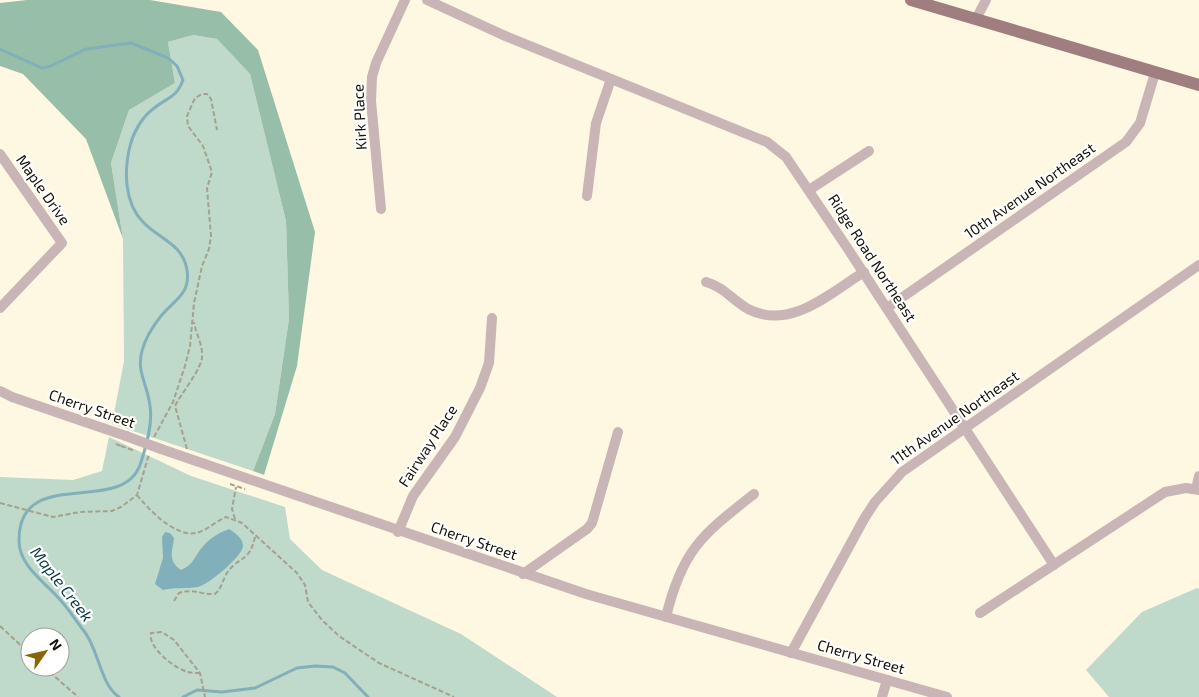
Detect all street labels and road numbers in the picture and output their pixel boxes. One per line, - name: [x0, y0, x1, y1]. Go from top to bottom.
- street label: Kirk Place: [348, 84, 370, 151]
- street label: 10th Avenue Northeast: [961, 138, 1098, 242]
- street label: Maple Drive: [13, 151, 75, 228]
- street label: Ridge Road Northeast: [825, 190, 921, 325]
- street label: 11th Avenue Northeast: [887, 366, 1022, 468]
- street label: Cherry Street: [47, 385, 138, 431]
- street label: Fairway Place: [394, 401, 460, 490]
- street label: Cherry Street: [429, 517, 520, 563]
- street label: Cherry Street: [816, 635, 907, 677]

